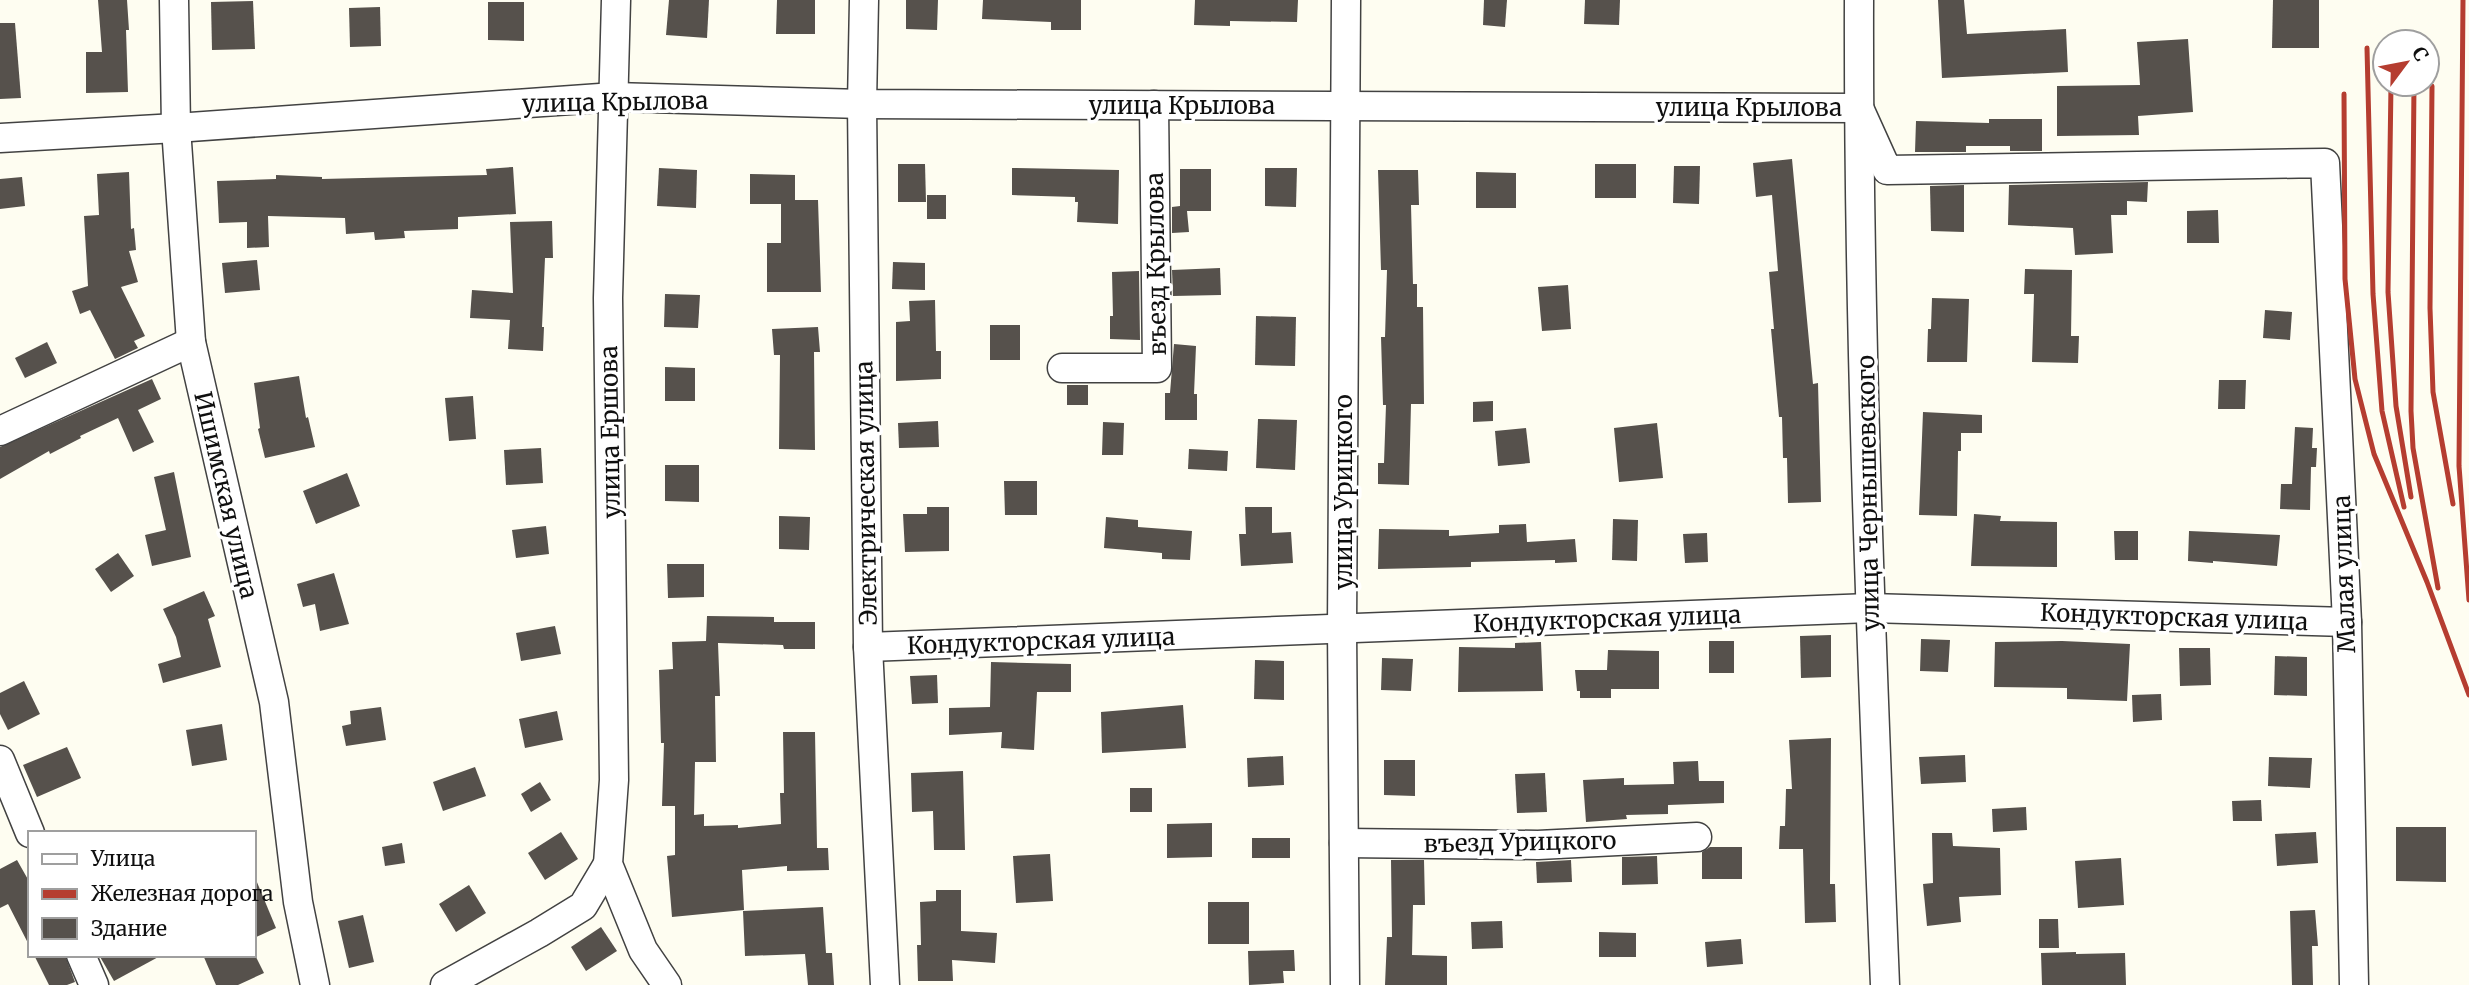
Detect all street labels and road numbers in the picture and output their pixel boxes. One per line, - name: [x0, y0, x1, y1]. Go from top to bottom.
- street label: улица Крылова: [522, 85, 709, 119]
- street label: улица Крылова: [1089, 90, 1275, 121]
- street label: улица Крылова: [1656, 92, 1842, 123]
- street label: въезд Крылова: [1139, 172, 1173, 356]
- street label: улица Ершова: [593, 345, 627, 519]
- street label: улица Чернышевского: [1850, 355, 1886, 631]
- street label: Электрическая улица: [848, 360, 884, 626]
- street label: Ишимская улица: [187, 388, 265, 602]
- street label: улица Урицкого: [1328, 394, 1359, 590]
- street label: Малая улица: [2326, 494, 2362, 654]
- street label: Кондукторская улица: [2039, 597, 2309, 637]
- street label: Кондукторская улица: [1472, 599, 1742, 639]
- street label: Кондукторская улица: [906, 621, 1176, 661]
- street label: въезд Урицкого: [1423, 825, 1617, 859]

